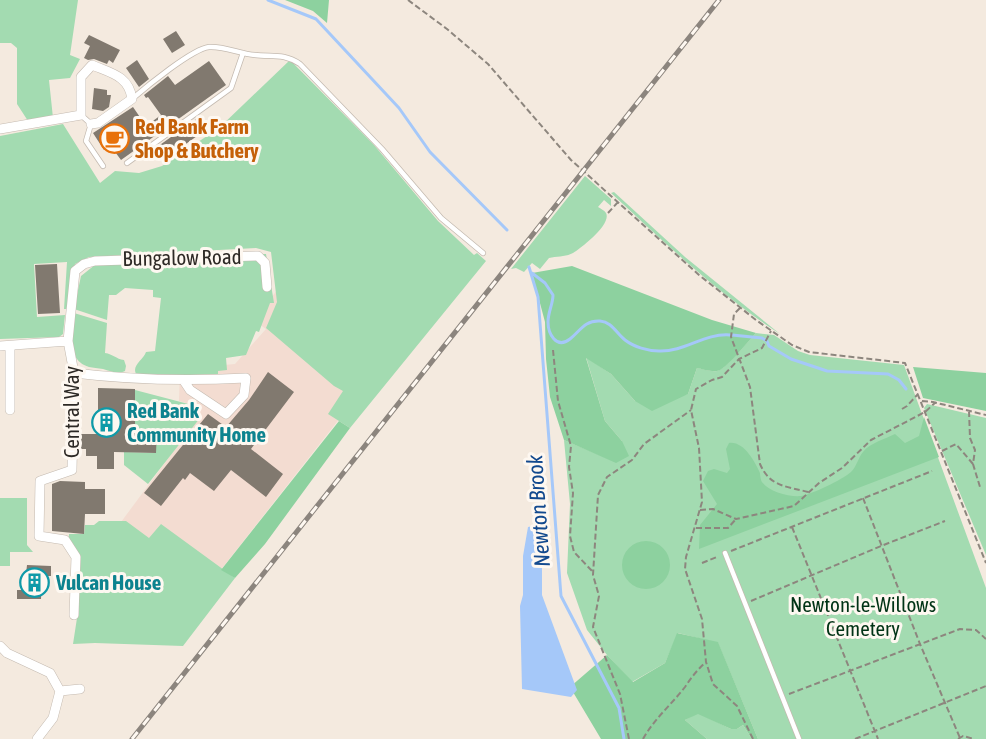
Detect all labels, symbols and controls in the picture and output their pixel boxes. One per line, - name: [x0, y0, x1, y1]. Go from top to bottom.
- place label: Red Bank Farm Shop & Butchery: [135, 114, 259, 162]
- cafe icon: Red Bank Farm Shop & Butchery: [98, 123, 130, 155]
- street label: Bungalow Road: [122, 244, 242, 270]
- street label: Central Way: [59, 366, 83, 458]
- place label: Red Bank Community Home: [127, 398, 266, 446]
- building icon: Red Bank Community Home: [90, 407, 122, 439]
- water label: Newton Brook: [521, 454, 555, 568]
- building icon: Vulcan House: [19, 567, 51, 599]
- place label: Vulcan House: [55, 570, 161, 594]
- park label: Newton-le-Willows Cemetery: [790, 592, 936, 640]

